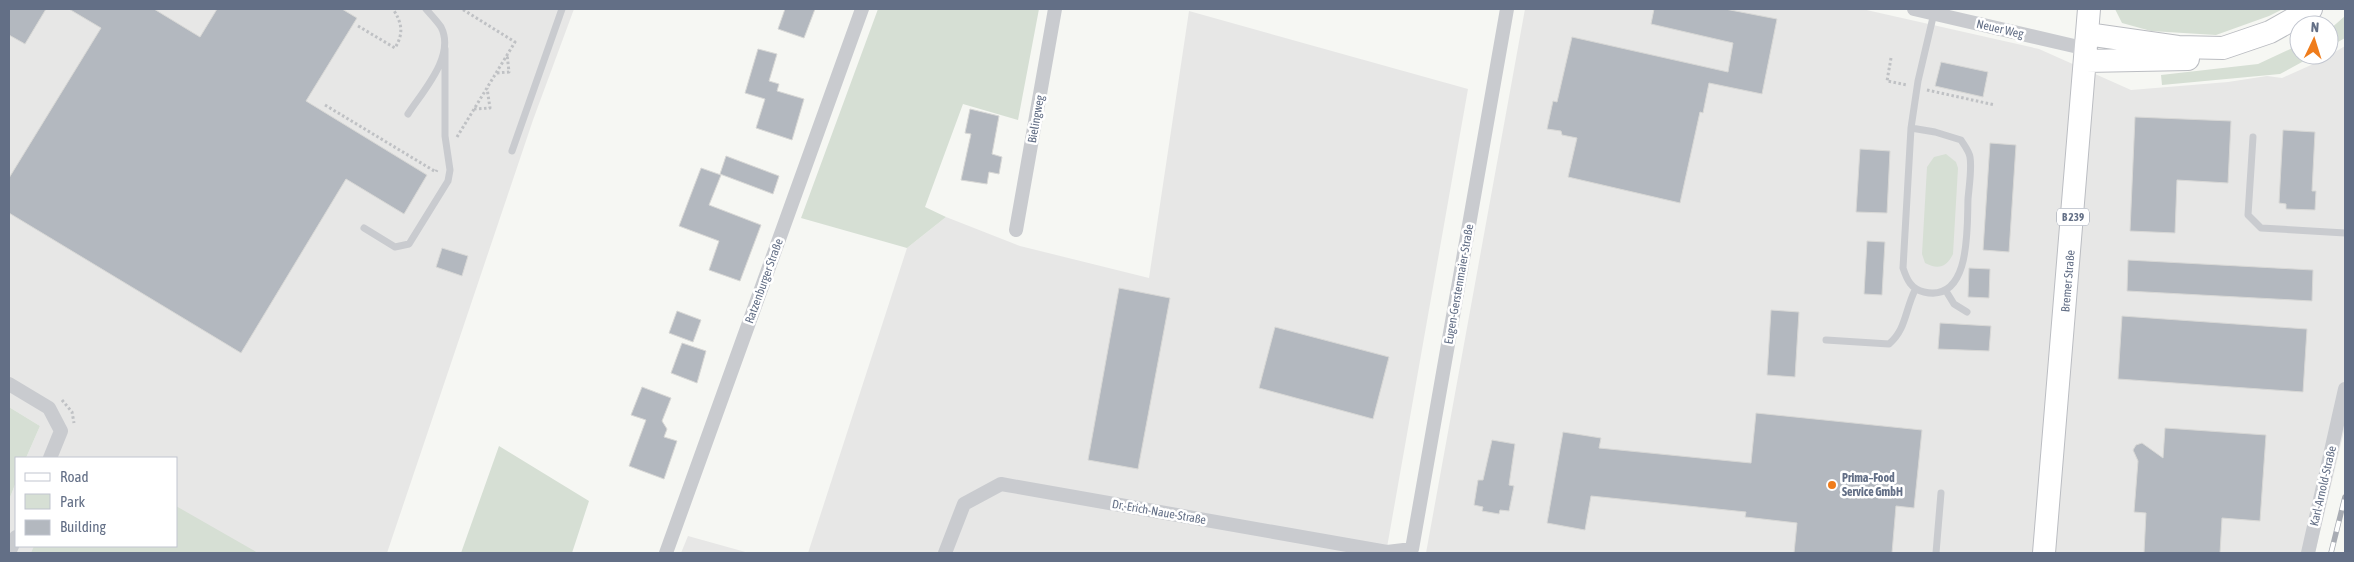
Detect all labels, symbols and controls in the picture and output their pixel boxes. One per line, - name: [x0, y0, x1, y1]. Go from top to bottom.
- north arrow: [2289, 15, 2339, 65]
- street label: Neuer Weg: [1975, 17, 2026, 41]
- text: N: [2310, 19, 2320, 35]
- street label: Bielingweg: [1025, 93, 1047, 144]
- road number: B 239: [2057, 208, 2089, 226]
- street label: Eugen-Gerstenmaier-Straße: [1442, 223, 1476, 345]
- street label: Ratzenburger Straße: [742, 237, 786, 325]
- street label: Bremer Straße: [2058, 249, 2078, 313]
- street label: Karl-Arnold-Straße: [2307, 444, 2339, 528]
- legend: [15, 457, 178, 547]
- text: Road: [60, 468, 89, 485]
- place label: Prima–Food Service GmbH: [1842, 471, 1903, 499]
- marker: Prima–Food Service GmbH: [1826, 479, 1838, 491]
- text: Park: [60, 493, 85, 510]
- street label: Dr.-Erich-Naue-Straße: [1111, 497, 1207, 527]
- text: Building: [60, 518, 106, 535]

